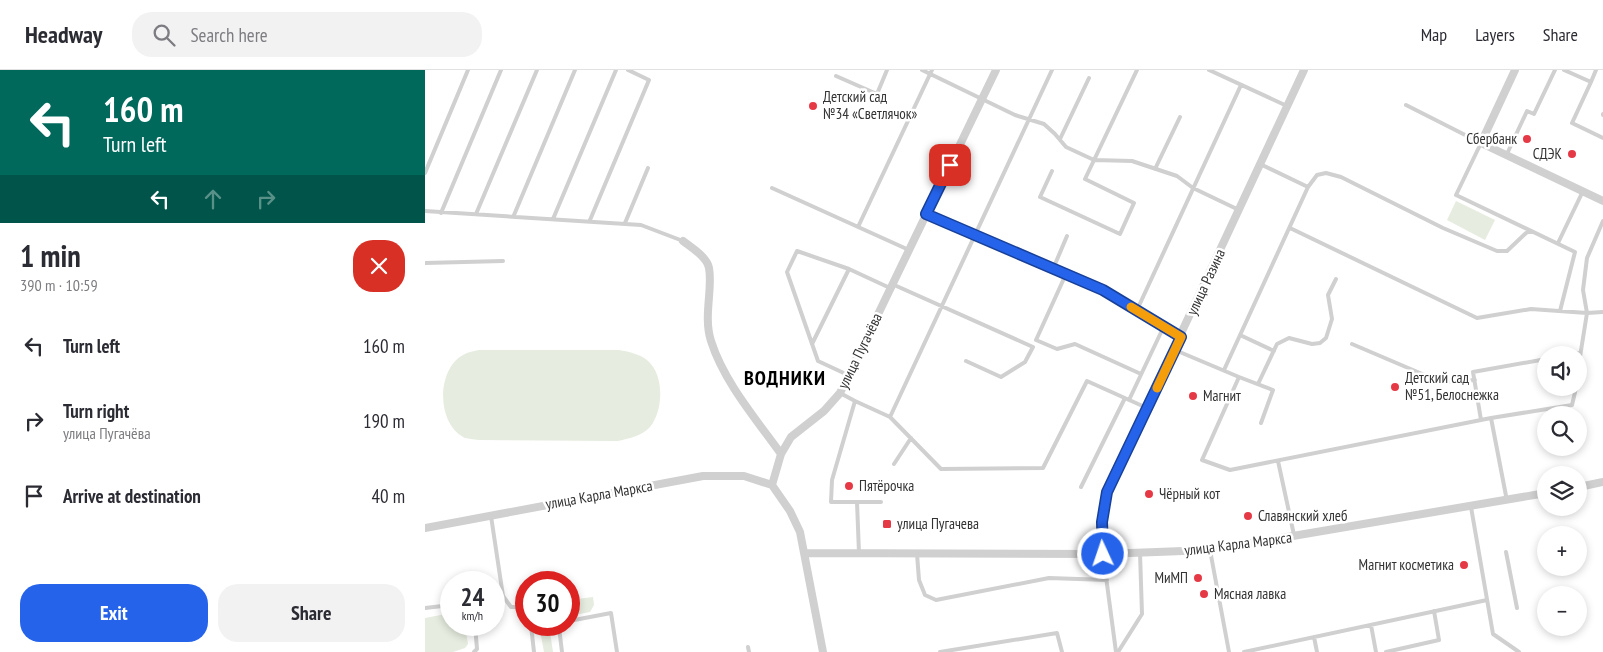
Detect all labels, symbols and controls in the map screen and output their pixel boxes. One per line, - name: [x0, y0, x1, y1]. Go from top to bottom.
- search box: [132, 12, 482, 57]
- text: Headway: [25, 19, 102, 50]
- icon: search: [150, 21, 178, 49]
- text: Search here: [190, 23, 268, 47]
- text: Map: [1421, 23, 1447, 46]
- text: Layers: [1475, 23, 1515, 46]
- text: Share: [1543, 23, 1578, 46]
- text: 160 m: [103, 86, 184, 132]
- place label: Детский сад №34 «Светлячок»: [823, 87, 918, 123]
- icon: left: [20, 90, 85, 155]
- marker: Детский сад №34 «Светлячок»: [807, 100, 819, 112]
- place label: Сбербанк: [1466, 129, 1517, 148]
- text: Turn left: [103, 130, 167, 158]
- marker: Сбербанк: [1521, 133, 1533, 145]
- pin: [929, 144, 971, 186]
- place label: СДЭК: [1533, 144, 1563, 163]
- marker: СДЭК: [1566, 148, 1578, 160]
- icon: arrive: [936, 151, 964, 179]
- icon: left: [146, 185, 174, 213]
- icon: ahead: [199, 185, 227, 213]
- icon: right: [252, 185, 280, 213]
- text: 1 min: [20, 236, 81, 275]
- button: close: [353, 240, 405, 292]
- street label: улица Разина: [1182, 246, 1229, 318]
- text: 390 m · 10:59: [20, 275, 98, 295]
- street label: улица Пугачёва: [833, 310, 886, 392]
- icon: left: [20, 332, 48, 360]
- text: Turn left: [63, 334, 120, 358]
- text: 160 m: [363, 334, 405, 358]
- map controls: [1537, 346, 1587, 636]
- button: sound: [1537, 346, 1587, 396]
- district label: ВОДНИКИ: [744, 365, 826, 391]
- place label: Детский сад №51, Белоснежка: [1405, 368, 1499, 404]
- marker: Детский сад №51, Белоснежка: [1389, 381, 1401, 393]
- place label: Магнит: [1203, 386, 1241, 405]
- marker: Магнит: [1187, 390, 1199, 402]
- text: Turn right: [63, 399, 129, 423]
- button: search: [1537, 406, 1587, 456]
- icon: right: [20, 407, 48, 435]
- text: 190 m: [363, 409, 405, 433]
- text: улица Пугачёва: [63, 423, 151, 443]
- button: layers: [1537, 466, 1587, 516]
- street label: улица Карла Маркса: [544, 476, 654, 513]
- place label: Пятёрочка: [859, 476, 914, 495]
- marker: Пятёрочка: [843, 480, 855, 492]
- icon: arrive: [20, 482, 48, 510]
- text: Arrive at destination: [63, 484, 201, 508]
- text: 40 m: [372, 484, 405, 508]
- place label: Чёрный кот: [1159, 484, 1220, 503]
- marker: Чёрный кот: [1143, 488, 1155, 500]
- place label: Славянский хлеб: [1258, 506, 1348, 525]
- marker: Славянский хлеб: [1242, 510, 1254, 522]
- place label: улица Пугачева: [897, 514, 979, 533]
- marker: улица Пугачева: [881, 518, 893, 530]
- button: +: [1537, 526, 1587, 576]
- position arrow: [1076, 527, 1128, 579]
- street label: улица Карла Маркса: [1183, 527, 1293, 560]
- place label: Магнит косметика: [1359, 555, 1454, 574]
- marker: Магнит косметика: [1458, 559, 1470, 571]
- place label: МиМП: [1154, 568, 1188, 587]
- speed limit sign: 30: [515, 571, 580, 636]
- marker: МиМП: [1192, 572, 1204, 584]
- text: 24: [461, 581, 484, 613]
- button: Exit: [20, 584, 208, 642]
- button: Share: [218, 584, 405, 642]
- place label: Мясная лавка: [1214, 584, 1286, 603]
- button: −: [1537, 586, 1587, 636]
- marker: Мясная лавка: [1198, 588, 1210, 600]
- text: km/h: [462, 608, 483, 623]

